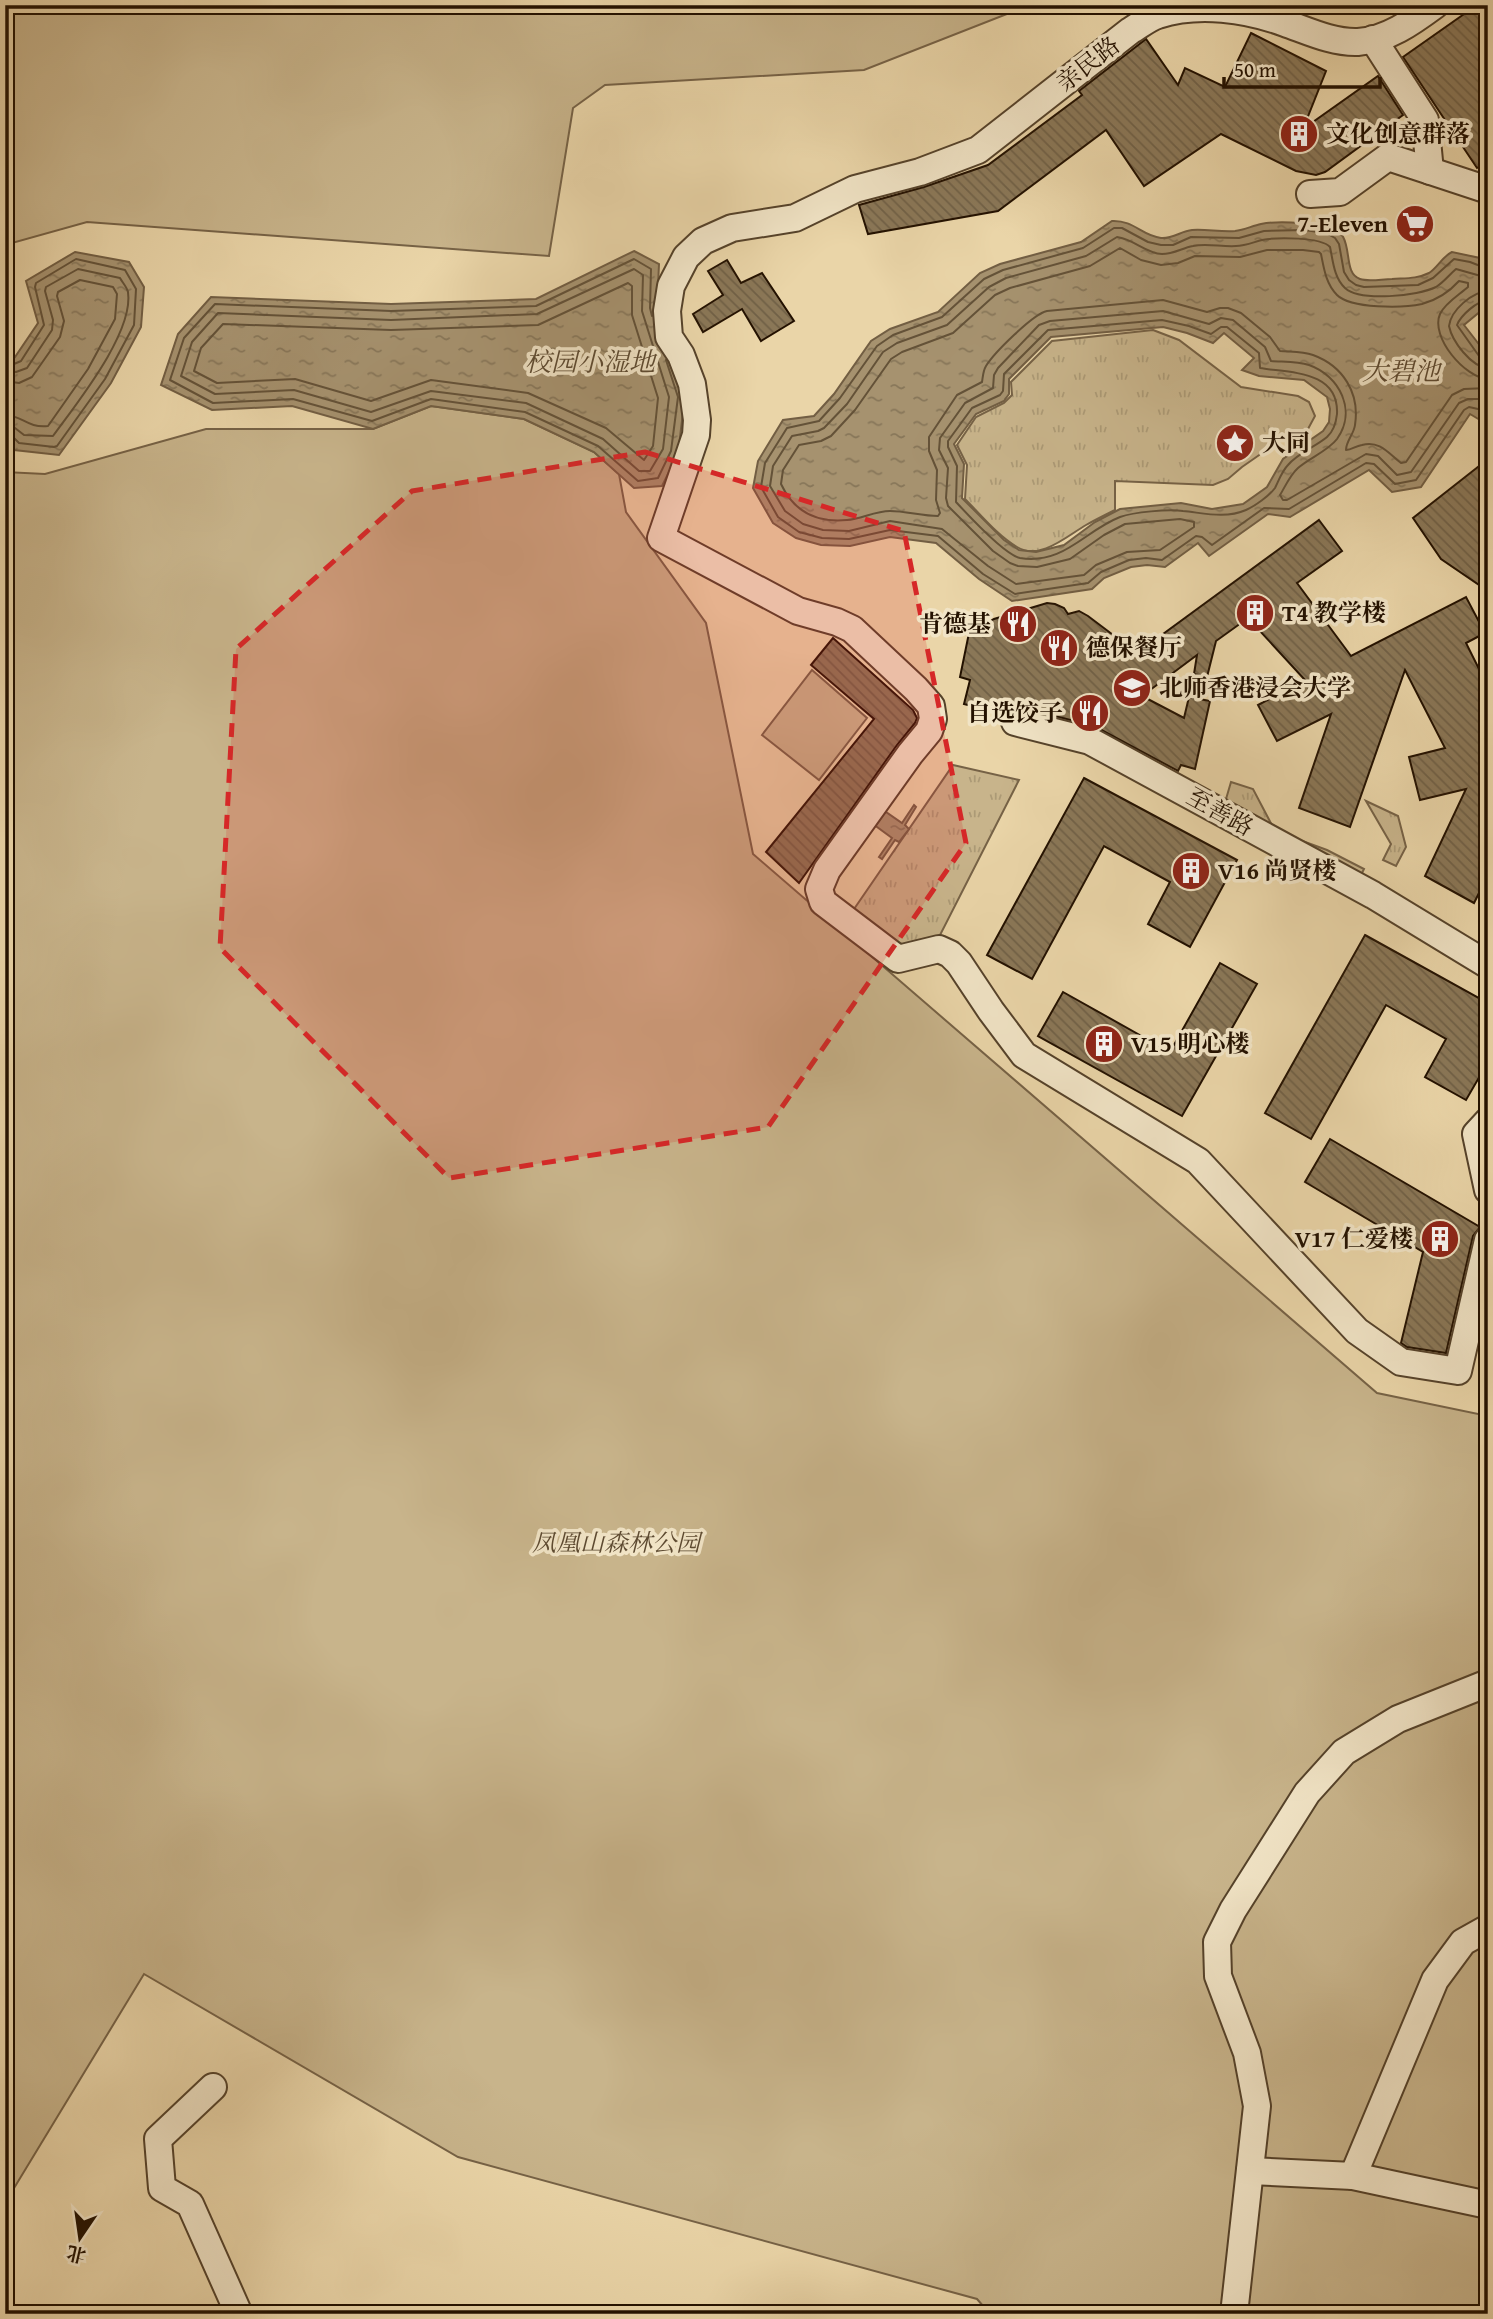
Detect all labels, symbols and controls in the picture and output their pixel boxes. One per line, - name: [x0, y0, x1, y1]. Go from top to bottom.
- street label: 亲民路: [1049, 28, 1127, 100]
- scale bar: [1224, 46, 1379, 90]
- text: 50 m: [1234, 54, 1276, 85]
- building icon: 文化创意群落: [1278, 113, 1320, 155]
- place label: 文化创意群落: [1326, 116, 1470, 151]
- supermarket icon: 7-Eleven: [1394, 203, 1436, 245]
- place label: 7-Eleven: [1297, 206, 1388, 241]
- water label: 校园小湿地: [525, 342, 658, 381]
- water label: 大碧池: [1362, 351, 1443, 390]
- place icon: 大同: [1214, 422, 1256, 464]
- place label: 大同: [1262, 425, 1310, 460]
- building icon: T4 教学楼: [1234, 592, 1276, 634]
- place label: T4 教学楼: [1282, 595, 1386, 630]
- restaurant icon: 肯德基: [997, 603, 1039, 645]
- place label: 肯德基: [919, 606, 991, 641]
- restaurant icon: 德保餐厅: [1038, 627, 1080, 669]
- place label: 德保餐厅: [1086, 630, 1182, 665]
- school or university icon: 北师香港浸会大学: [1111, 667, 1153, 709]
- place label: 北师香港浸会大学: [1159, 670, 1351, 705]
- restaurant icon: 自选饺子: [1069, 692, 1111, 734]
- place label: 自选饺子: [967, 695, 1063, 730]
- street label: 至善路: [1180, 779, 1260, 844]
- building icon: V16 尚贤楼: [1170, 850, 1212, 892]
- place label: V16 尚贤楼: [1218, 853, 1336, 888]
- building icon: V15 明心楼: [1083, 1023, 1125, 1065]
- place label: V15 明心楼: [1131, 1026, 1249, 1061]
- building icon: V17 仁爱楼: [1419, 1218, 1461, 1260]
- place label: V17 仁爱楼: [1295, 1221, 1413, 1256]
- park label: 凤凰山森林公园: [532, 1525, 704, 1560]
- north arrow: [46, 2204, 116, 2274]
- text: 北: [64, 2239, 89, 2270]

